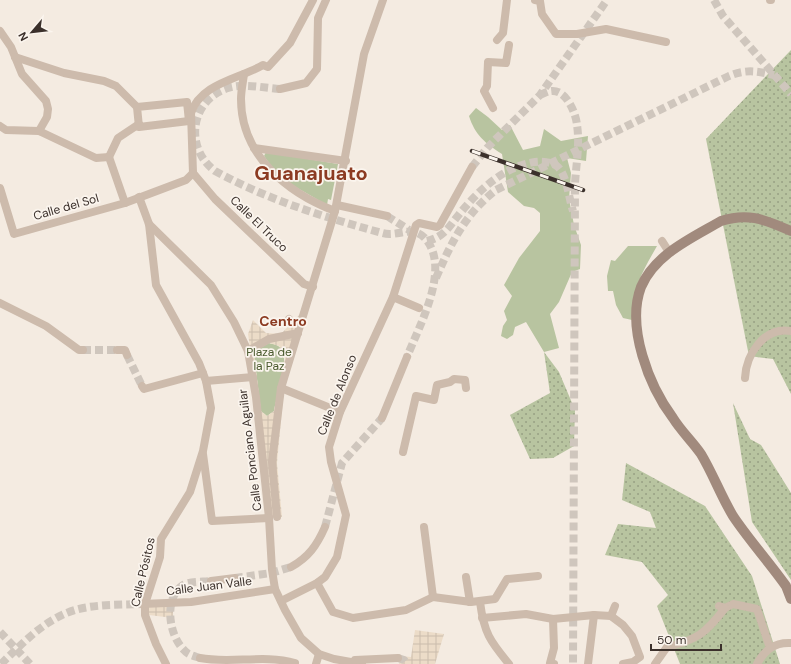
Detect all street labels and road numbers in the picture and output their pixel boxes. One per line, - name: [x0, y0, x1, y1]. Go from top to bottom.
- street label: Calle del Sol: [31, 190, 101, 224]
- street label: Calle El Truco: [227, 192, 291, 256]
- street label: Calle de Alonso: [314, 352, 360, 438]
- street label: Calle Ponciano Aguilar: [235, 388, 265, 512]
- street label: Calle Pósitos: [127, 536, 159, 608]
- street label: Calle Juan Valle: [165, 573, 253, 599]

